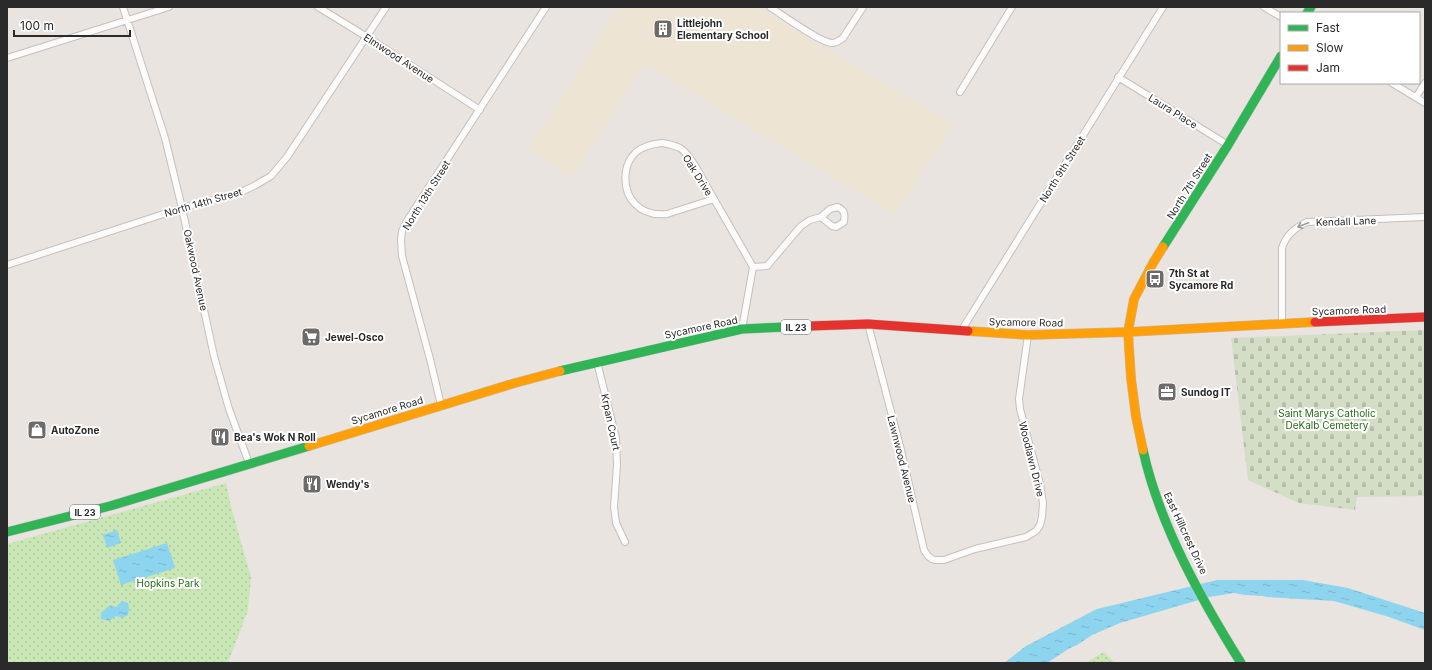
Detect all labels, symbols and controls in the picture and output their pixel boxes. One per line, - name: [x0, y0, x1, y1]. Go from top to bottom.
- scale bar: [14, 12, 130, 38]
- legend: [1280, 12, 1420, 84]
- place label: Littlejohn Elementary School: [677, 17, 769, 42]
- text: 100 m: [20, 18, 54, 33]
- building icon: Littlejohn Elementary School: [652, 18, 674, 40]
- text: Fast: [1316, 20, 1340, 35]
- street label: Elmwood Avenue: [362, 31, 436, 85]
- text: Slow: [1316, 40, 1344, 55]
- text: Jam: [1316, 60, 1340, 75]
- street label: Laura Place: [1146, 91, 1200, 131]
- street label: North 9th Street: [1037, 133, 1088, 204]
- street label: North 7th Street: [1164, 150, 1214, 221]
- street label: Oak Drive: [681, 152, 715, 198]
- street label: North 13th Street: [400, 157, 453, 232]
- street label: North 14th Street: [163, 185, 244, 219]
- street label: Kendall Lane: [1316, 214, 1377, 228]
- one-way arrow: [1297, 221, 1309, 229]
- street label: Oakwood Avenue: [182, 228, 211, 312]
- place label: 7th St at Sycamore Rd: [1169, 267, 1233, 292]
- bus stop icon: 7th St at Sycamore Rd: [1144, 268, 1166, 290]
- street label: Sycamore Road: [1312, 303, 1386, 317]
- street label: Sycamore Road: [663, 313, 739, 341]
- street label: Sycamore Road: [989, 315, 1063, 329]
- road number: IL 23: [781, 320, 811, 334]
- supermarket icon: Jewel-Osco: [300, 326, 322, 348]
- place label: Jewel-Osco: [325, 331, 384, 343]
- office icon: Sundog IT: [1156, 381, 1178, 403]
- place label: Sundog IT: [1181, 386, 1231, 399]
- street label: Sycamore Road: [350, 393, 424, 427]
- street label: Krpan Court: [599, 393, 623, 452]
- park label: Saint Marys Catholic DeKalb Cemetery: [1278, 407, 1376, 431]
- street label: Lawnwood Avenue: [885, 414, 919, 504]
- shop icon: AutoZone: [26, 419, 48, 441]
- street label: Woodlawn Drive: [1017, 420, 1047, 498]
- place label: AutoZone: [51, 424, 99, 436]
- restaurant icon: Bea's Wok N Roll: [209, 426, 231, 448]
- place label: Bea's Wok N Roll: [234, 431, 316, 443]
- restaurant icon: Wendy's: [301, 473, 323, 495]
- place label: Wendy's: [326, 478, 370, 491]
- street label: East Hillcrest Drive: [1162, 490, 1210, 576]
- road number: IL 23: [70, 505, 100, 519]
- park label: Hopkins Park: [137, 577, 200, 589]

